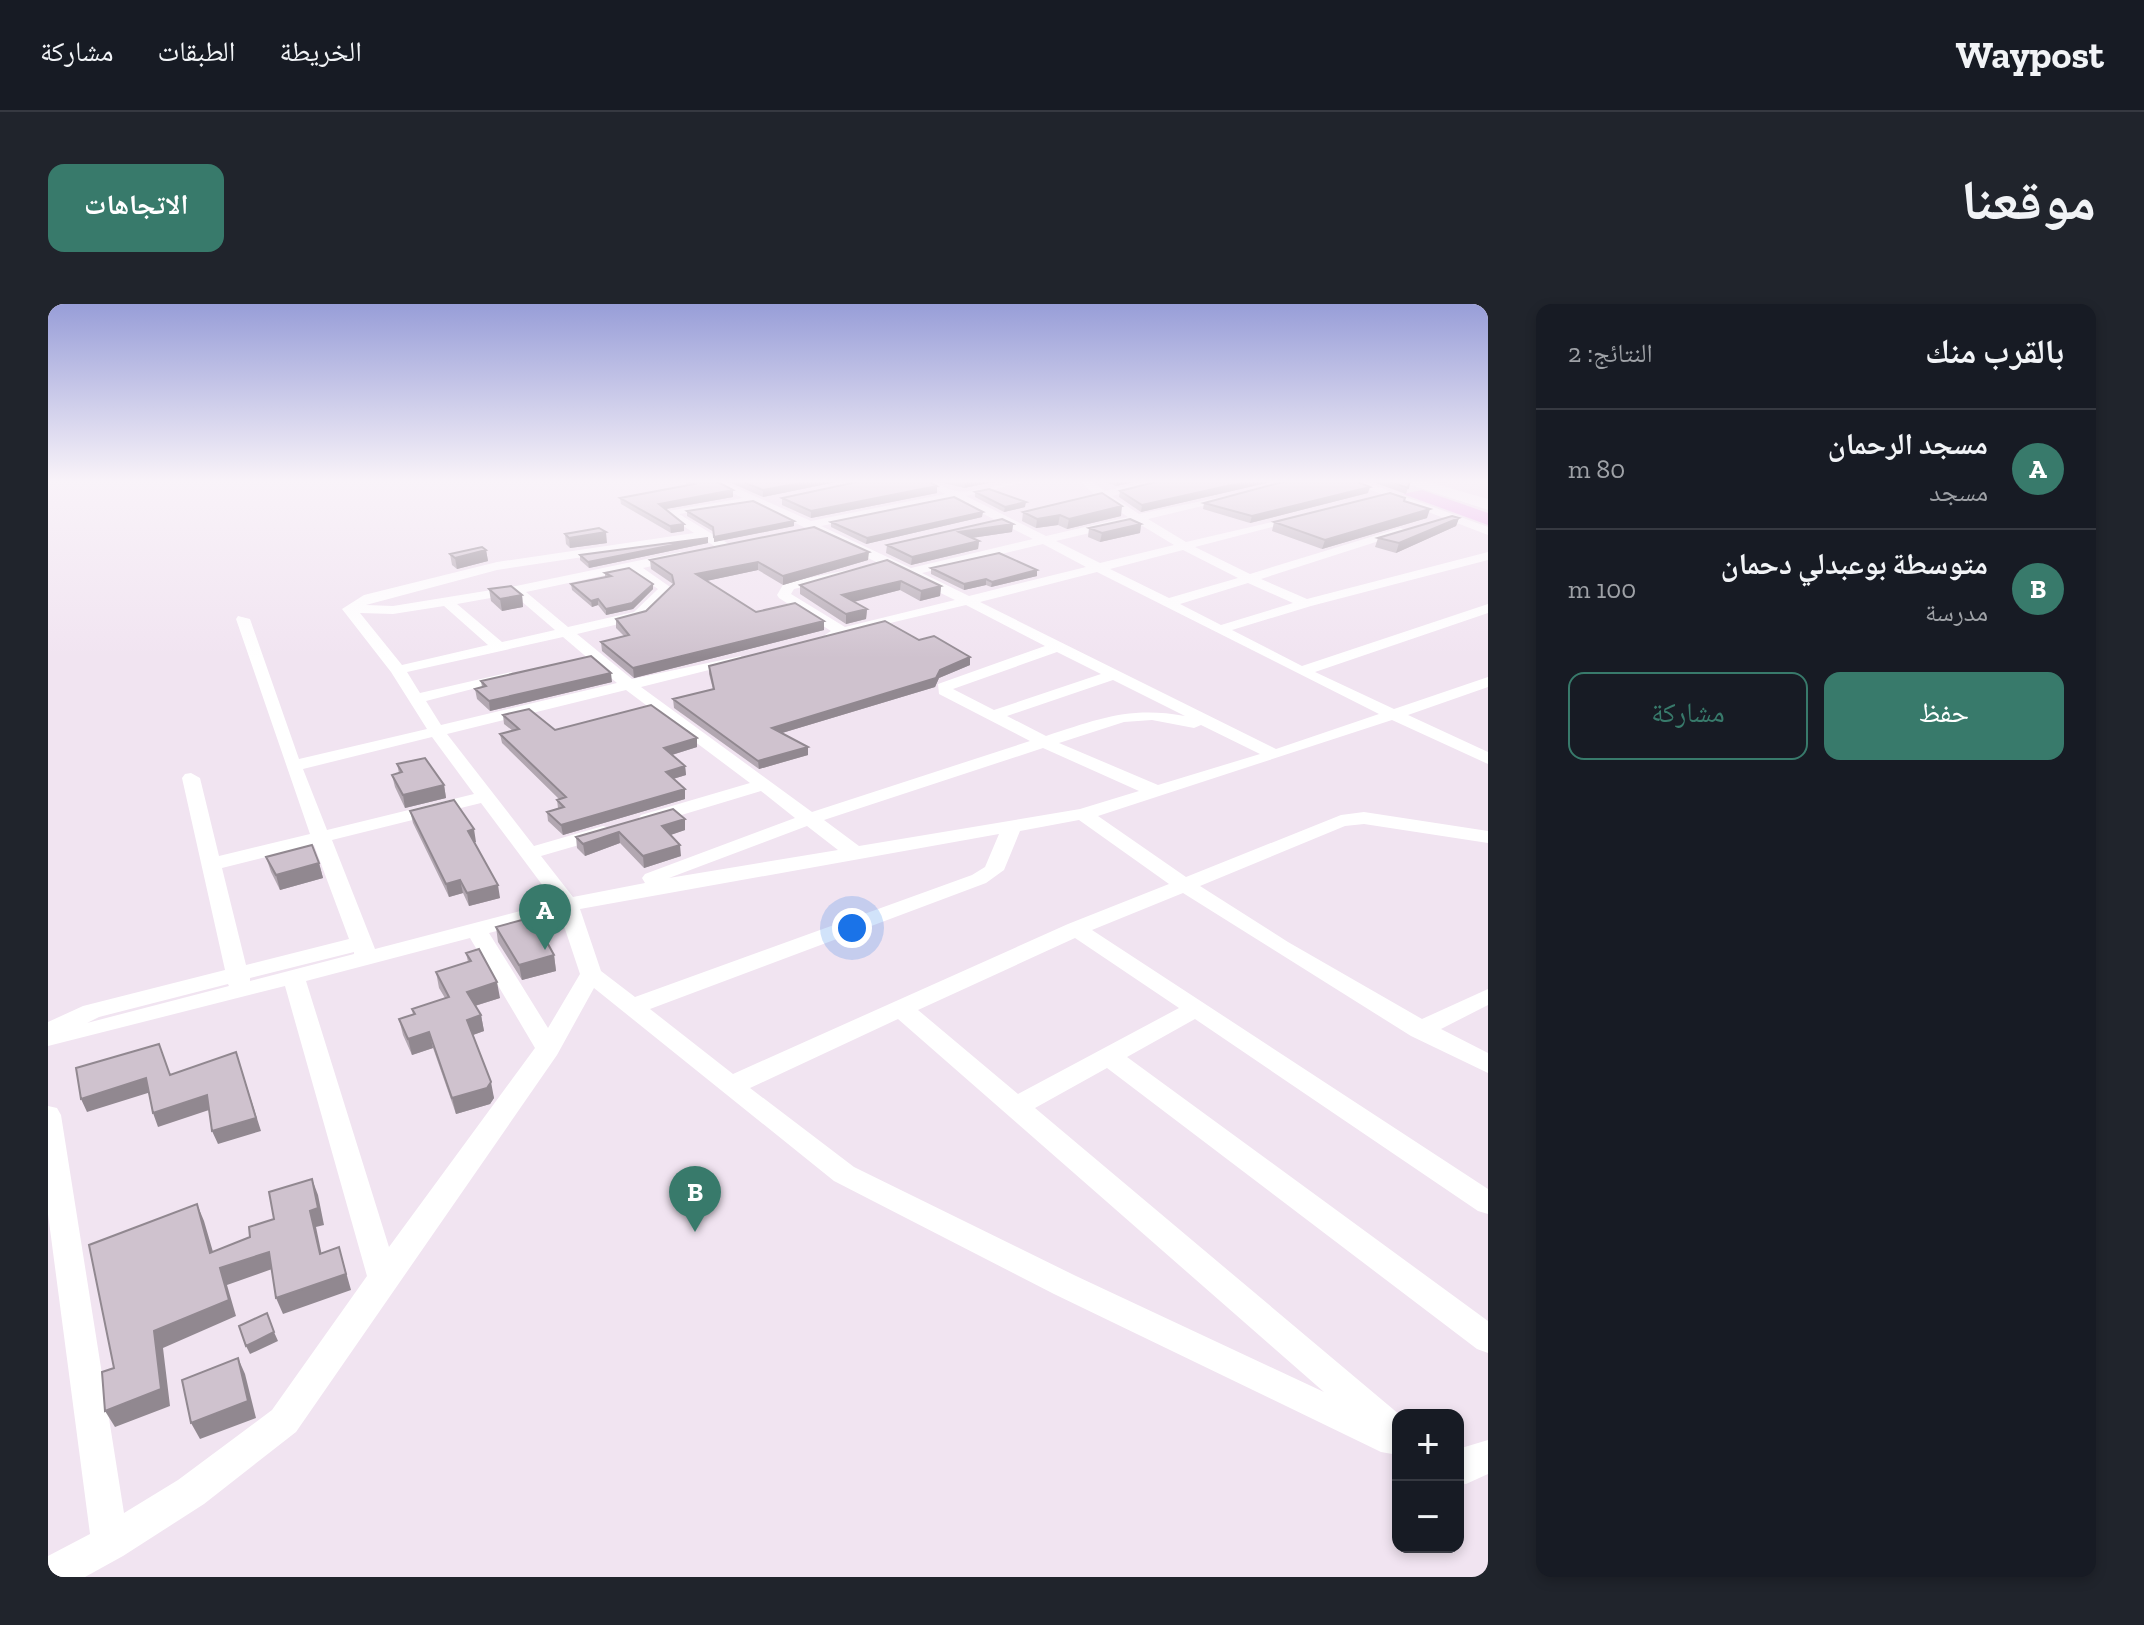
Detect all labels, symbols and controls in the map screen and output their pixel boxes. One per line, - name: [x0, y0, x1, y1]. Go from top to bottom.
- text: Waypost: [1956, 32, 2104, 78]
- text: مشاركة: [40, 35, 114, 68]
- text: الطبقات: [158, 35, 235, 68]
- text: الخريطة: [279, 35, 362, 68]
- button: الاتجاهات: [48, 164, 224, 252]
- text: موقعنا: [1961, 167, 2096, 234]
- text: بالقرب منك: [1925, 331, 2064, 372]
- text: النتائج: 2: [1568, 337, 1653, 369]
- text: مسجد الرحمان: [1828, 426, 1988, 462]
- text: 80 m: [1568, 453, 1625, 485]
- text: A: [2029, 453, 2047, 485]
- text: مسجد: [1929, 476, 1988, 508]
- text: متوسطة بوعبدلي دحمان: [1720, 546, 1988, 582]
- text: 100 m: [1568, 573, 1636, 605]
- text: B: [2030, 573, 2046, 605]
- text: مدرسة: [1925, 596, 1988, 628]
- button: مشاركة: [1568, 672, 1808, 760]
- button: حفظ: [1824, 672, 2064, 760]
- pin: A: [519, 884, 571, 950]
- your location: [832, 908, 872, 948]
- pin: B: [669, 1166, 721, 1232]
- map controls: [1392, 1409, 1464, 1553]
- button: +: [1392, 1409, 1464, 1481]
- button: −: [1392, 1481, 1464, 1553]

